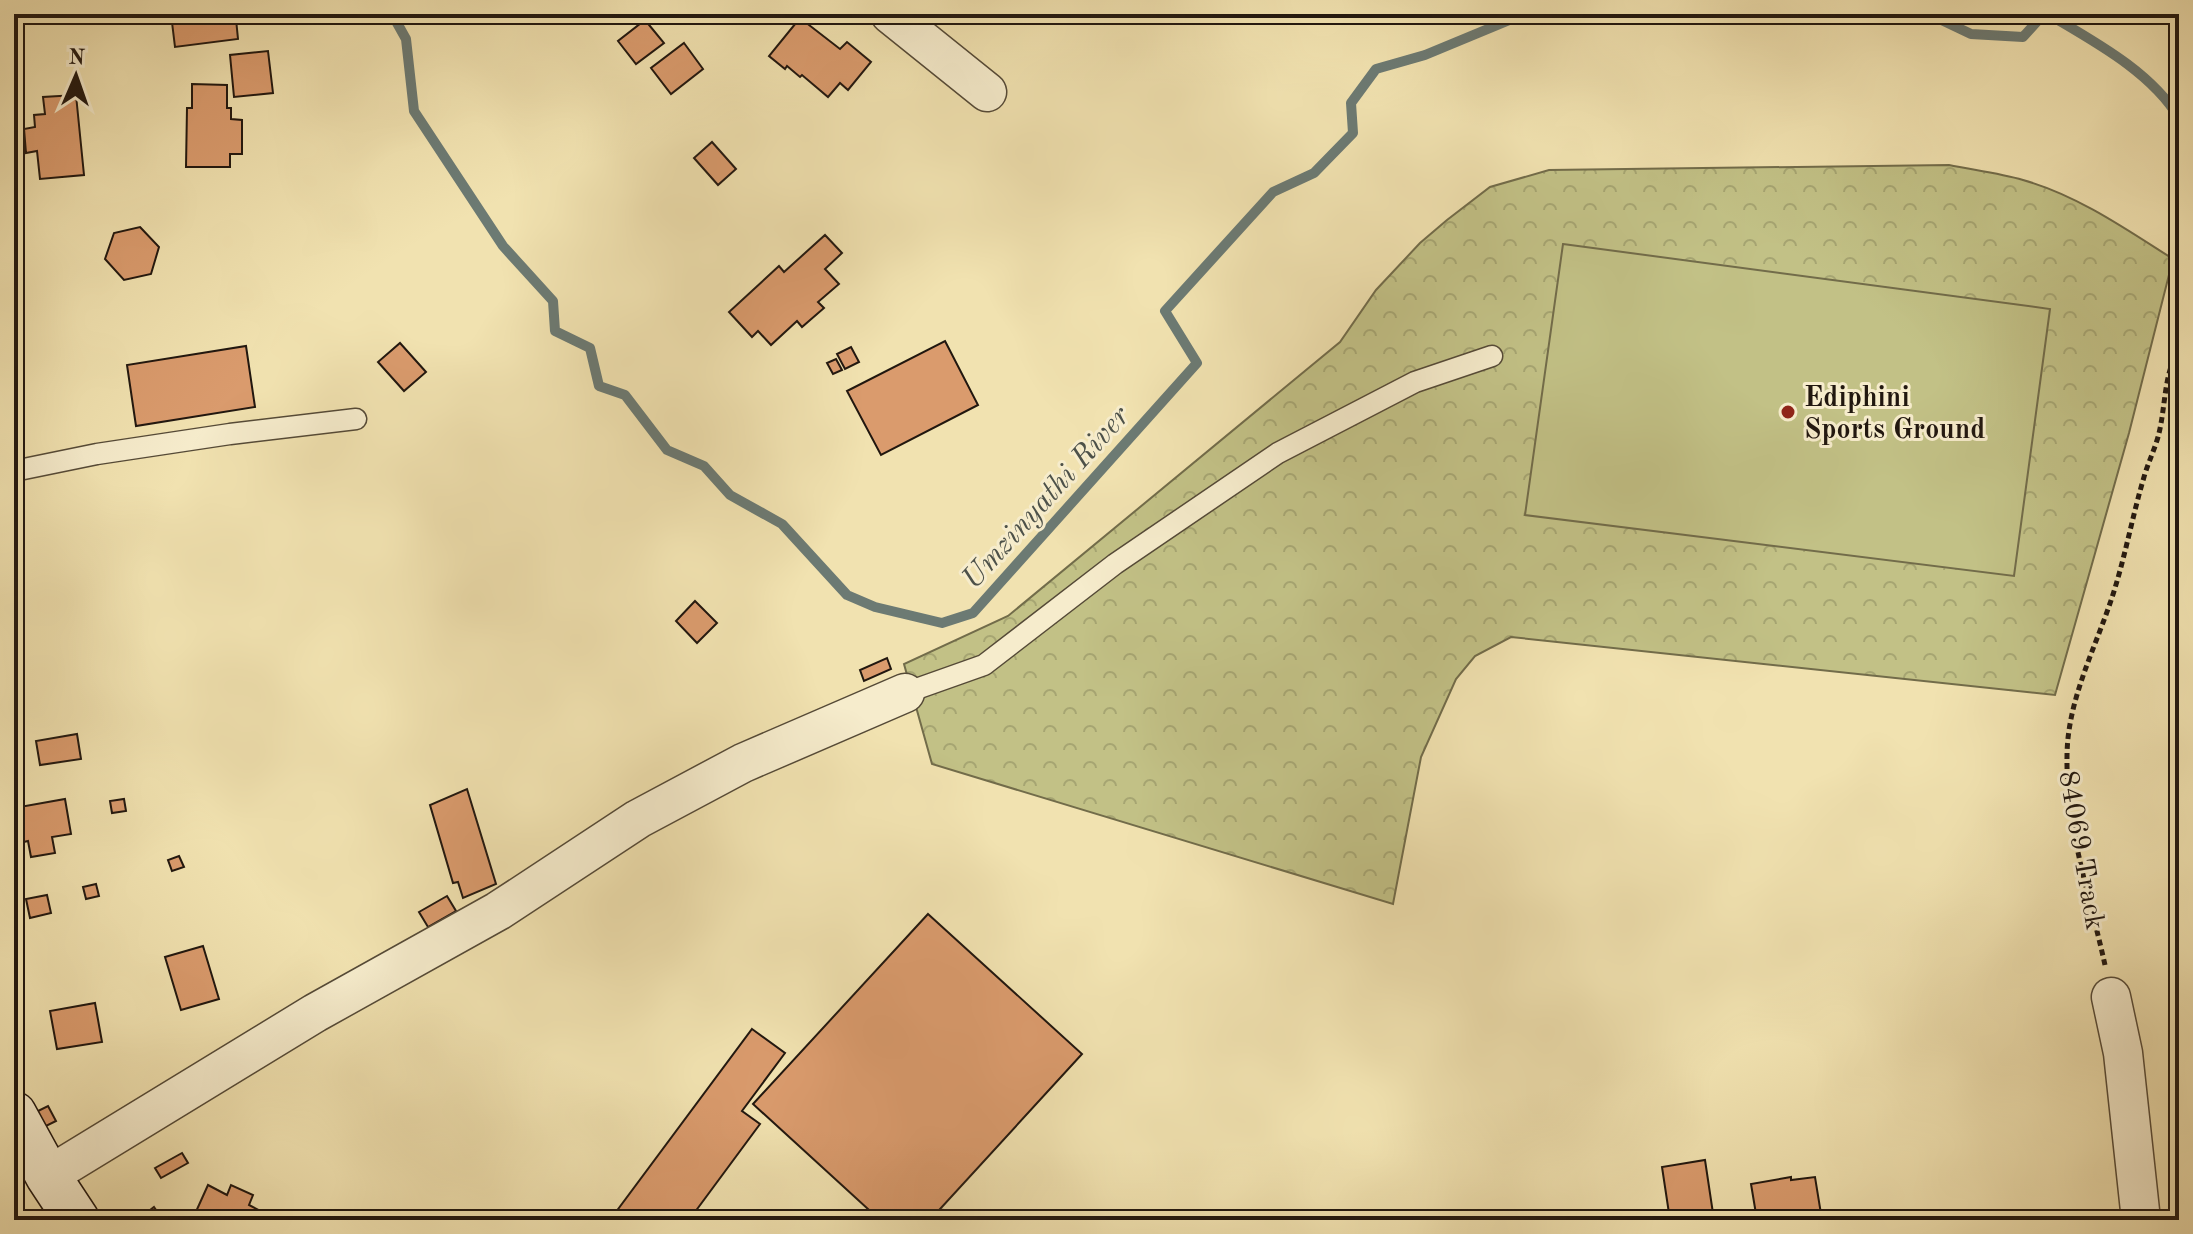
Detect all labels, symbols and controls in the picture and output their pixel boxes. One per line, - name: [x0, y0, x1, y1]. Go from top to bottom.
- north arrow: [36, 36, 116, 116]
- text: N: [68, 47, 86, 69]
- place label: Ediphini Sports Ground: [1804, 385, 1985, 445]
- water label: Umzinyathi River: [957, 401, 1137, 595]
- marker: Ediphini Sports Ground: [1779, 403, 1797, 421]
- street label: 84069 Track: [2052, 769, 2108, 932]

